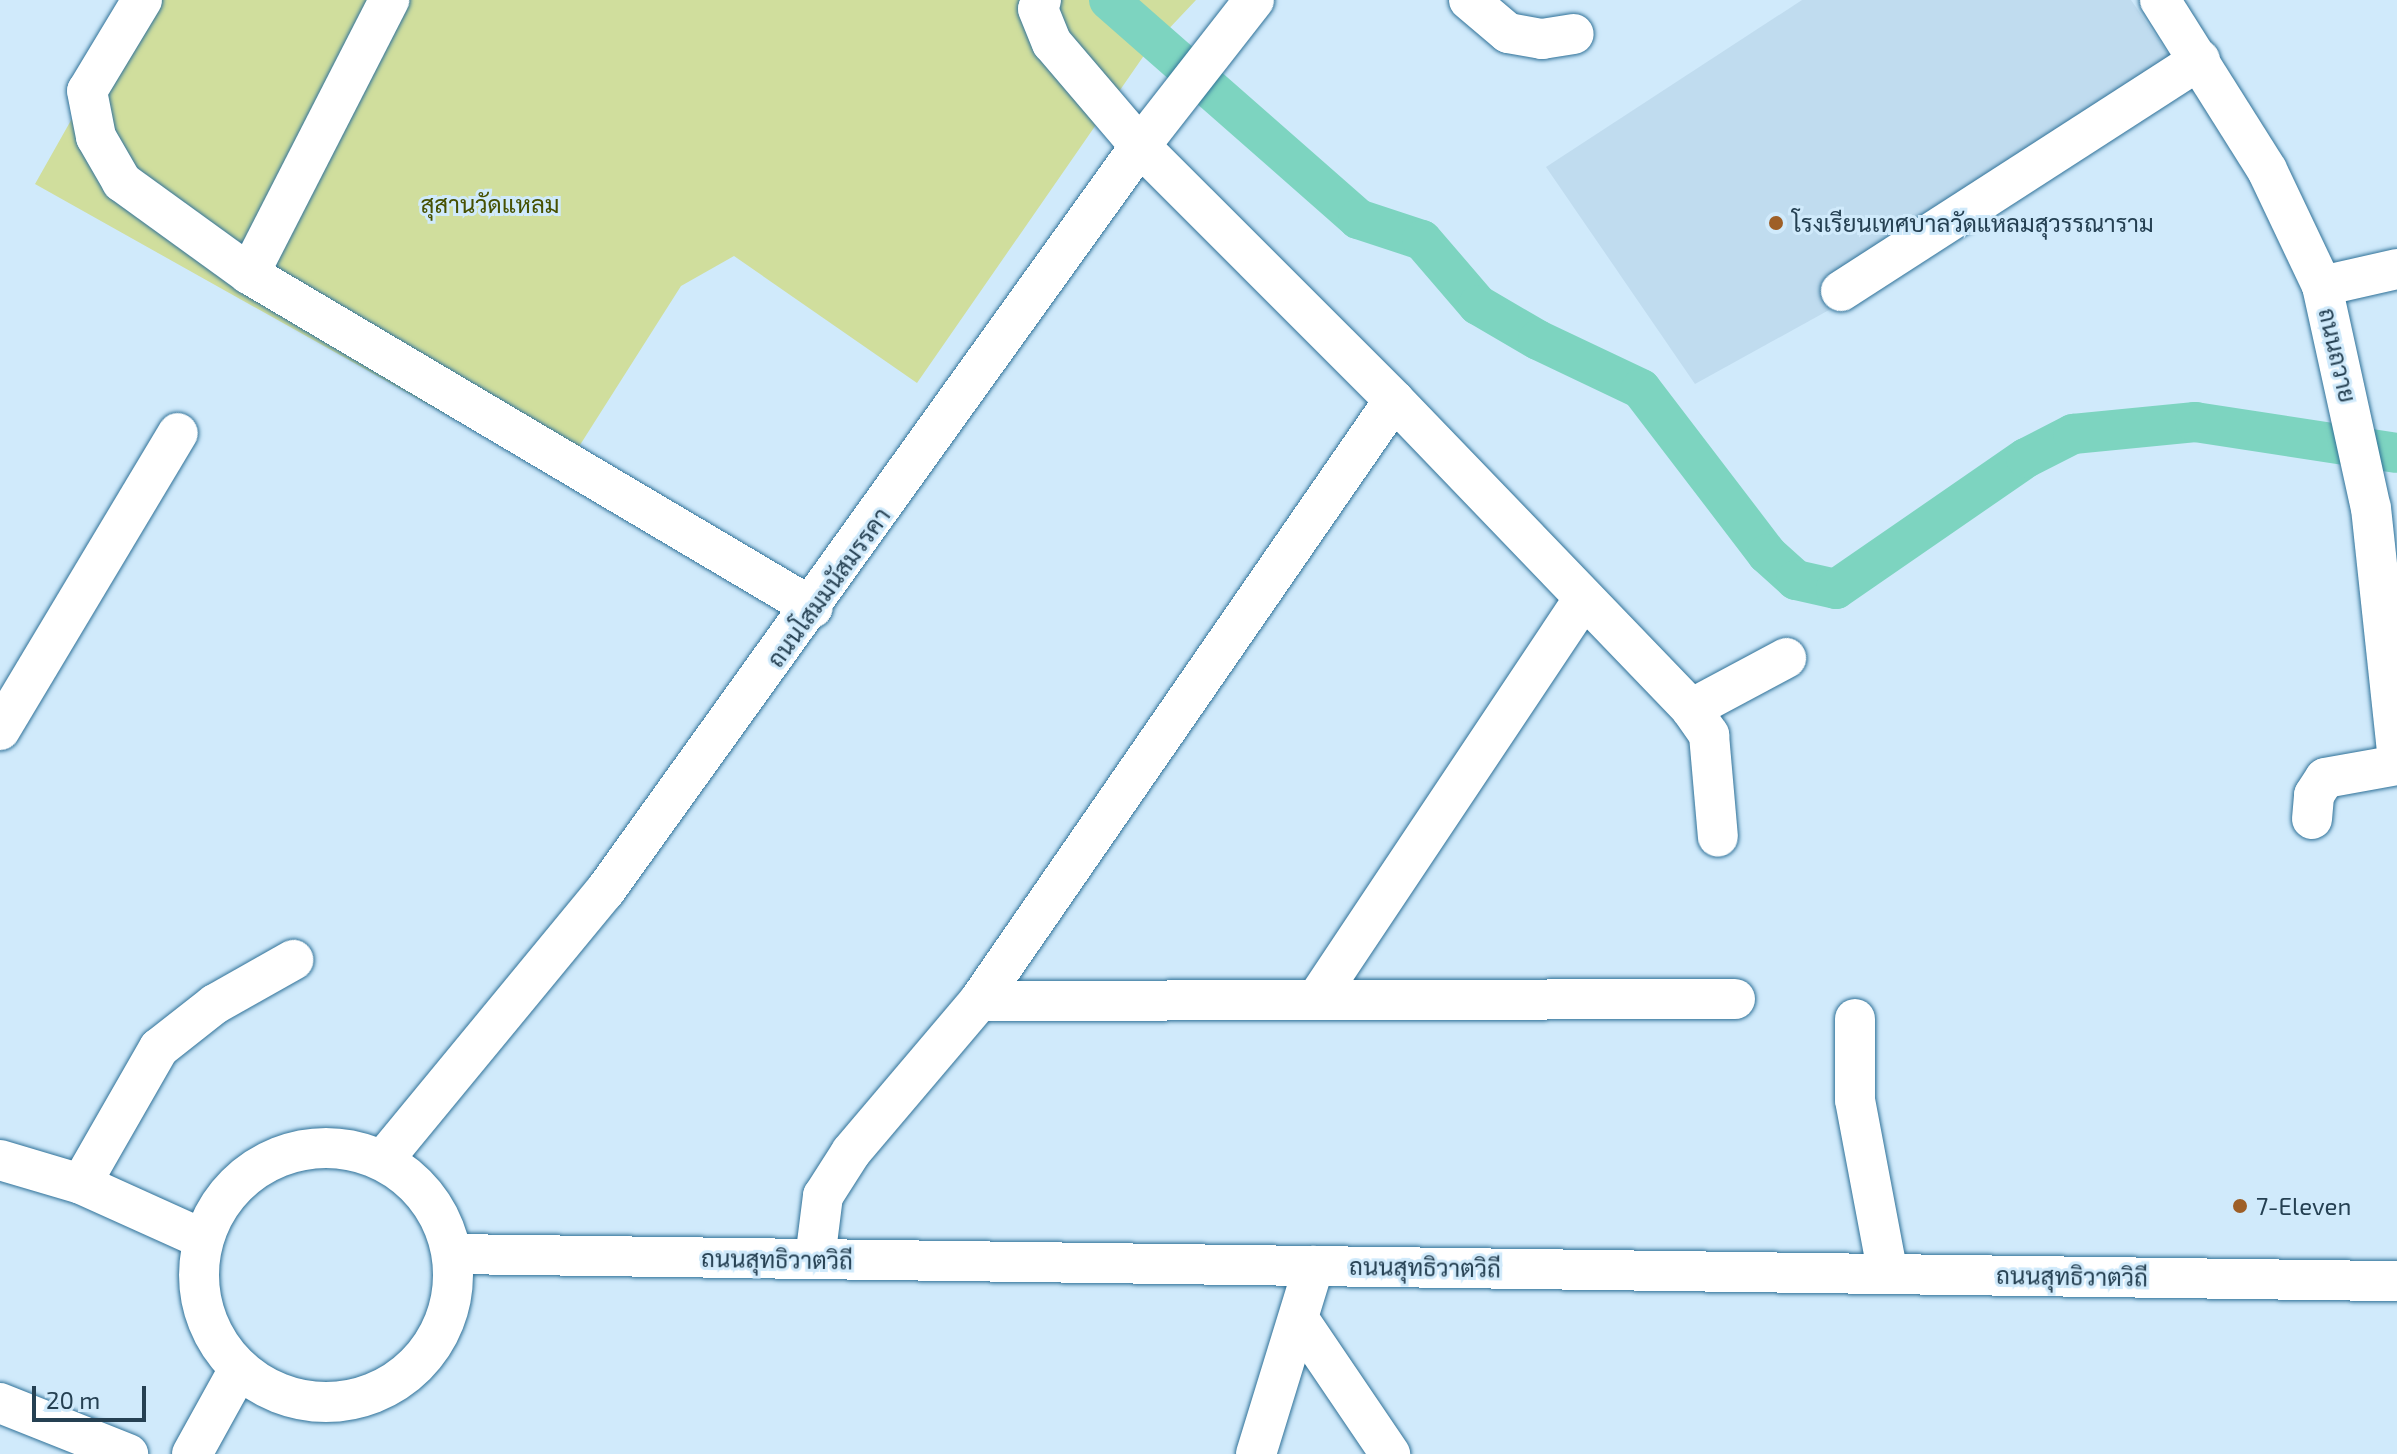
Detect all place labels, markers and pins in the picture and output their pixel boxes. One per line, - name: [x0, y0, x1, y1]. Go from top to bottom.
- place label: โรงเรียนเทศบาลวัดแหลมสุวรรณาราม: [1792, 209, 2154, 237]
- marker: โรงเรียนเทศบาลวัดแหลมสุวรรณาราม: [1767, 214, 1785, 232]
- place label: 7-Eleven: [2256, 1192, 2351, 1220]
- marker: 7-Eleven: [2231, 1197, 2249, 1215]

